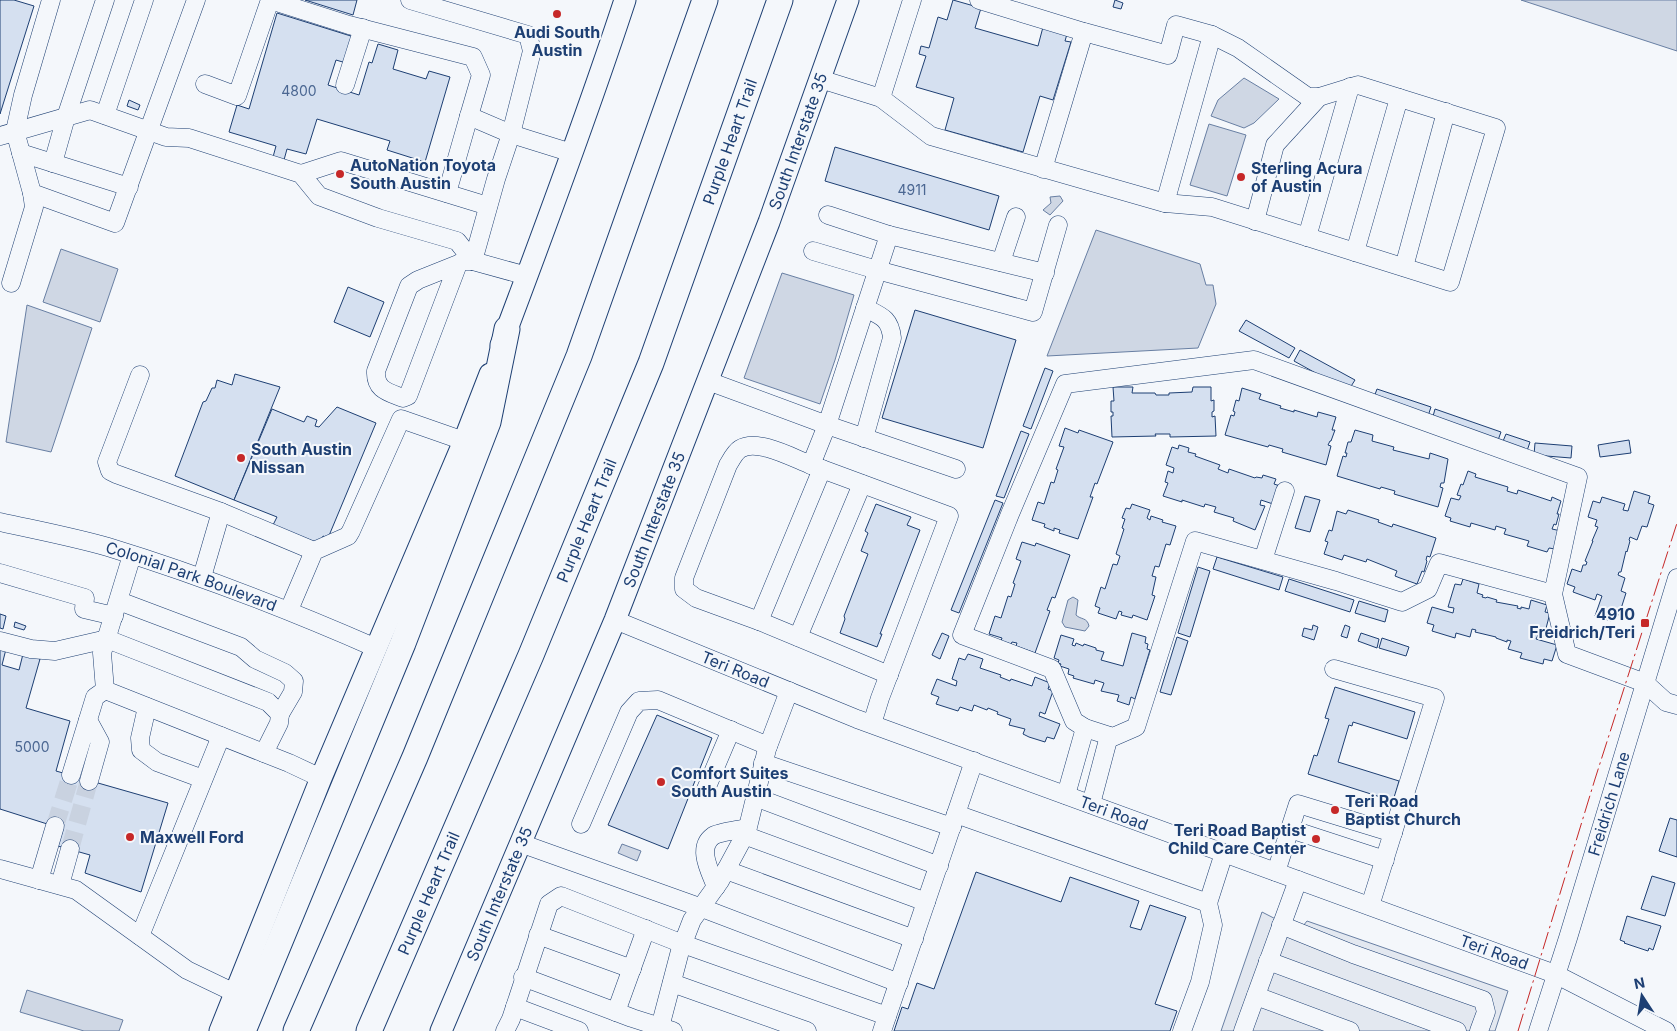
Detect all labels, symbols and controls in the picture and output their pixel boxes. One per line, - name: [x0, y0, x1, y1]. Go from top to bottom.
- marker: Audi South Austin: [551, 8, 563, 20]
- place label: Audi South Austin: [514, 22, 600, 60]
- street label: South Interstate 35: [764, 70, 831, 212]
- street label: Purple Heart Trail: [698, 76, 761, 207]
- house number: 4800: [281, 82, 317, 99]
- place label: AutoNation Toyota South Austin: [350, 155, 496, 193]
- place label: Sterling Acura of Austin: [1251, 158, 1363, 196]
- marker: AutoNation Toyota South Austin: [334, 168, 346, 180]
- marker: Sterling Acura of Austin: [1235, 171, 1247, 183]
- house number: 4911: [897, 181, 927, 198]
- place label: South Austin Nissan: [251, 439, 352, 477]
- street label: South Interstate 35: [619, 449, 689, 590]
- marker: South Austin Nissan: [235, 452, 247, 464]
- street label: Purple Heart Trail: [552, 455, 621, 585]
- street label: Colonial Park Boulevard: [103, 537, 280, 615]
- place label: 4910 Freidrich/Teri: [1529, 604, 1635, 642]
- marker: 4910 Freidrich/Teri: [1639, 617, 1651, 629]
- street label: Teri Road: [698, 646, 772, 692]
- house number: 5000: [14, 738, 50, 755]
- street label: Freidrich Lane: [1583, 749, 1634, 858]
- place label: Comfort Suites South Austin: [671, 763, 789, 801]
- marker: Comfort Suites South Austin: [655, 776, 667, 788]
- street label: Teri Road: [1077, 791, 1151, 835]
- place label: Teri Road Baptist Church: [1345, 791, 1461, 829]
- marker: Teri Road Baptist Church: [1329, 804, 1341, 816]
- place label: Teri Road Baptist Child Care Center: [1168, 820, 1306, 858]
- street label: South Interstate 35: [462, 824, 536, 964]
- place label: Maxwell Ford: [140, 827, 244, 847]
- street label: Purple Heart Trail: [393, 829, 464, 958]
- marker: Maxwell Ford: [124, 831, 136, 843]
- marker: Teri Road Baptist Child Care Center: [1310, 833, 1322, 845]
- street label: Teri Road: [1457, 930, 1531, 974]
- north arrow: [1617, 971, 1667, 1021]
- text: N: [1632, 973, 1646, 992]

